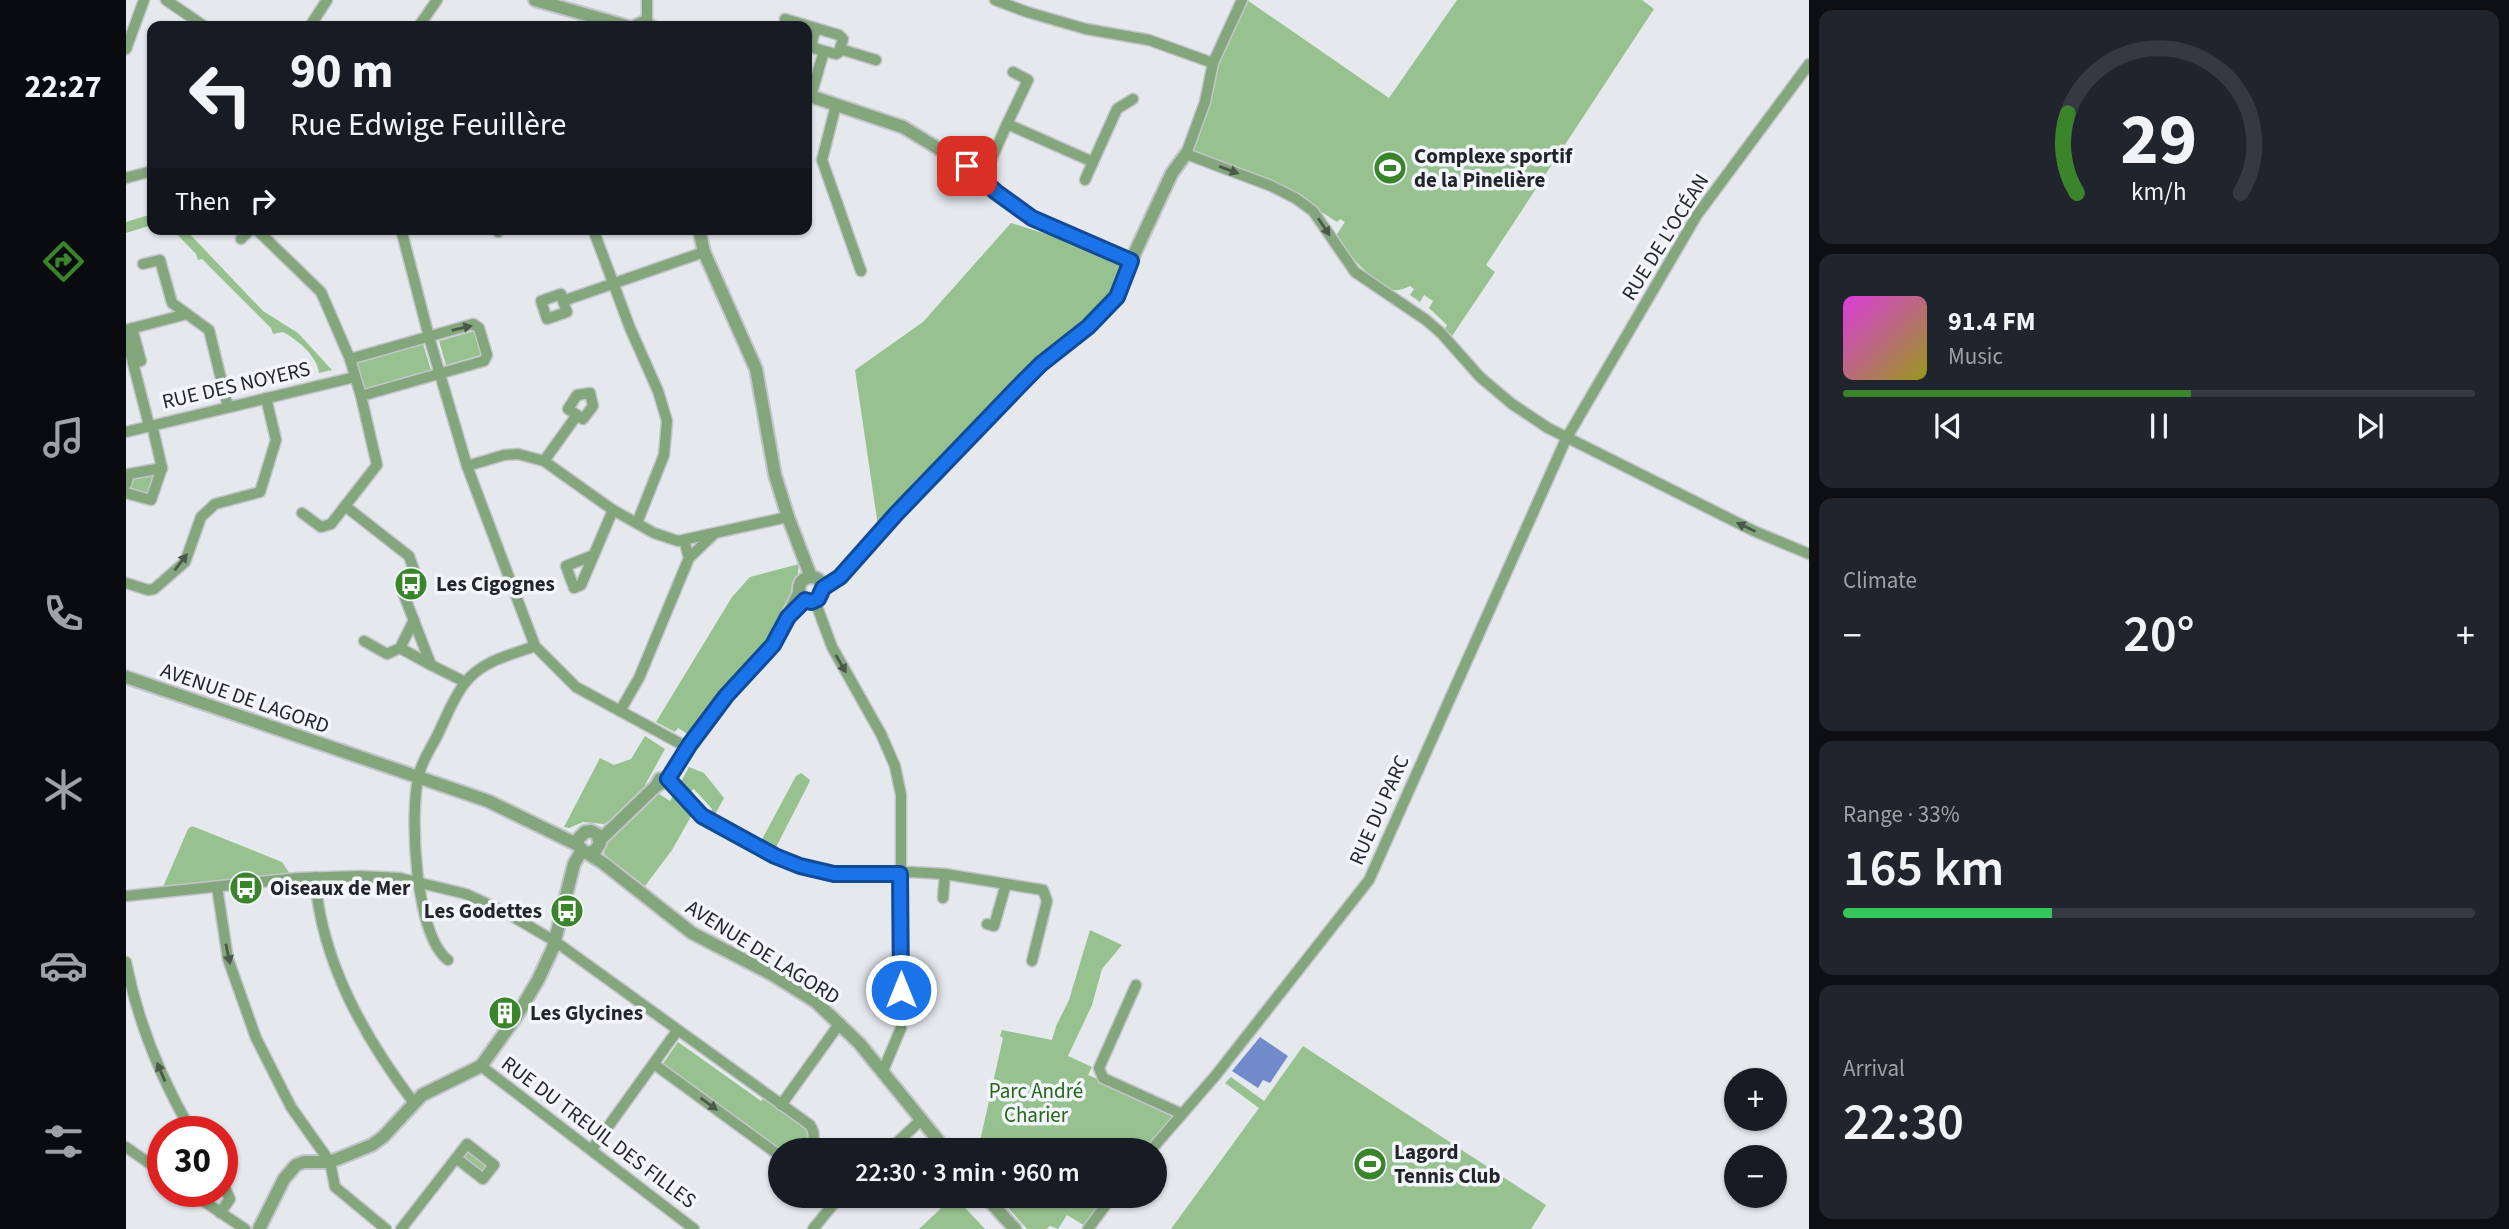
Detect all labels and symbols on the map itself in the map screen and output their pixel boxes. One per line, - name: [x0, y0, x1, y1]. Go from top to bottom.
- pin: [937, 136, 997, 196]
- place label: Complexe sportif de la Pinelière: [1414, 141, 1573, 195]
- sports icon: Complexe sportif de la Pinelière: [1371, 149, 1409, 187]
- one-way arrow: [1218, 165, 1239, 176]
- street label: RUE DE L'OCÉAN: [1614, 168, 1716, 306]
- one-way arrow: [1317, 218, 1331, 236]
- one-way arrow: [452, 322, 474, 333]
- street label: RUE DES NOYERS: [159, 353, 313, 417]
- one-way arrow: [1736, 521, 1756, 532]
- one-way arrow: [174, 553, 188, 572]
- bus stop icon: Les Cigognes: [392, 565, 430, 603]
- place label: Les Cigognes: [436, 569, 555, 599]
- one-way arrow: [835, 654, 848, 673]
- street label: AVENUE DE LAGORD: [157, 655, 333, 741]
- street label: RUE DU PARC: [1341, 750, 1417, 870]
- bus stop icon: Oiseaux de Mer: [227, 869, 265, 907]
- place label: Oiseaux de Mer: [270, 873, 411, 903]
- bus stop icon: Les Godettes: [548, 892, 586, 930]
- street label: AVENUE DE LAGORD: [680, 892, 846, 1012]
- place label: Les Godettes: [424, 896, 542, 926]
- one-way arrow: [222, 943, 233, 965]
- position arrow: [864, 953, 938, 1027]
- building icon: Les Glycines: [486, 994, 524, 1032]
- place label: Les Glycines: [530, 998, 643, 1028]
- street label: RUE DU TREUIL DES FILLES: [495, 1049, 703, 1215]
- one-way arrow: [155, 1061, 166, 1082]
- park label: Parc André Charier: [989, 1076, 1083, 1130]
- one-way arrow: [700, 1097, 718, 1111]
- speed limit sign: 30: [147, 1116, 238, 1207]
- place label: Lagord Tennis Club: [1394, 1137, 1500, 1191]
- sports icon: Lagord Tennis Club: [1351, 1145, 1389, 1183]

